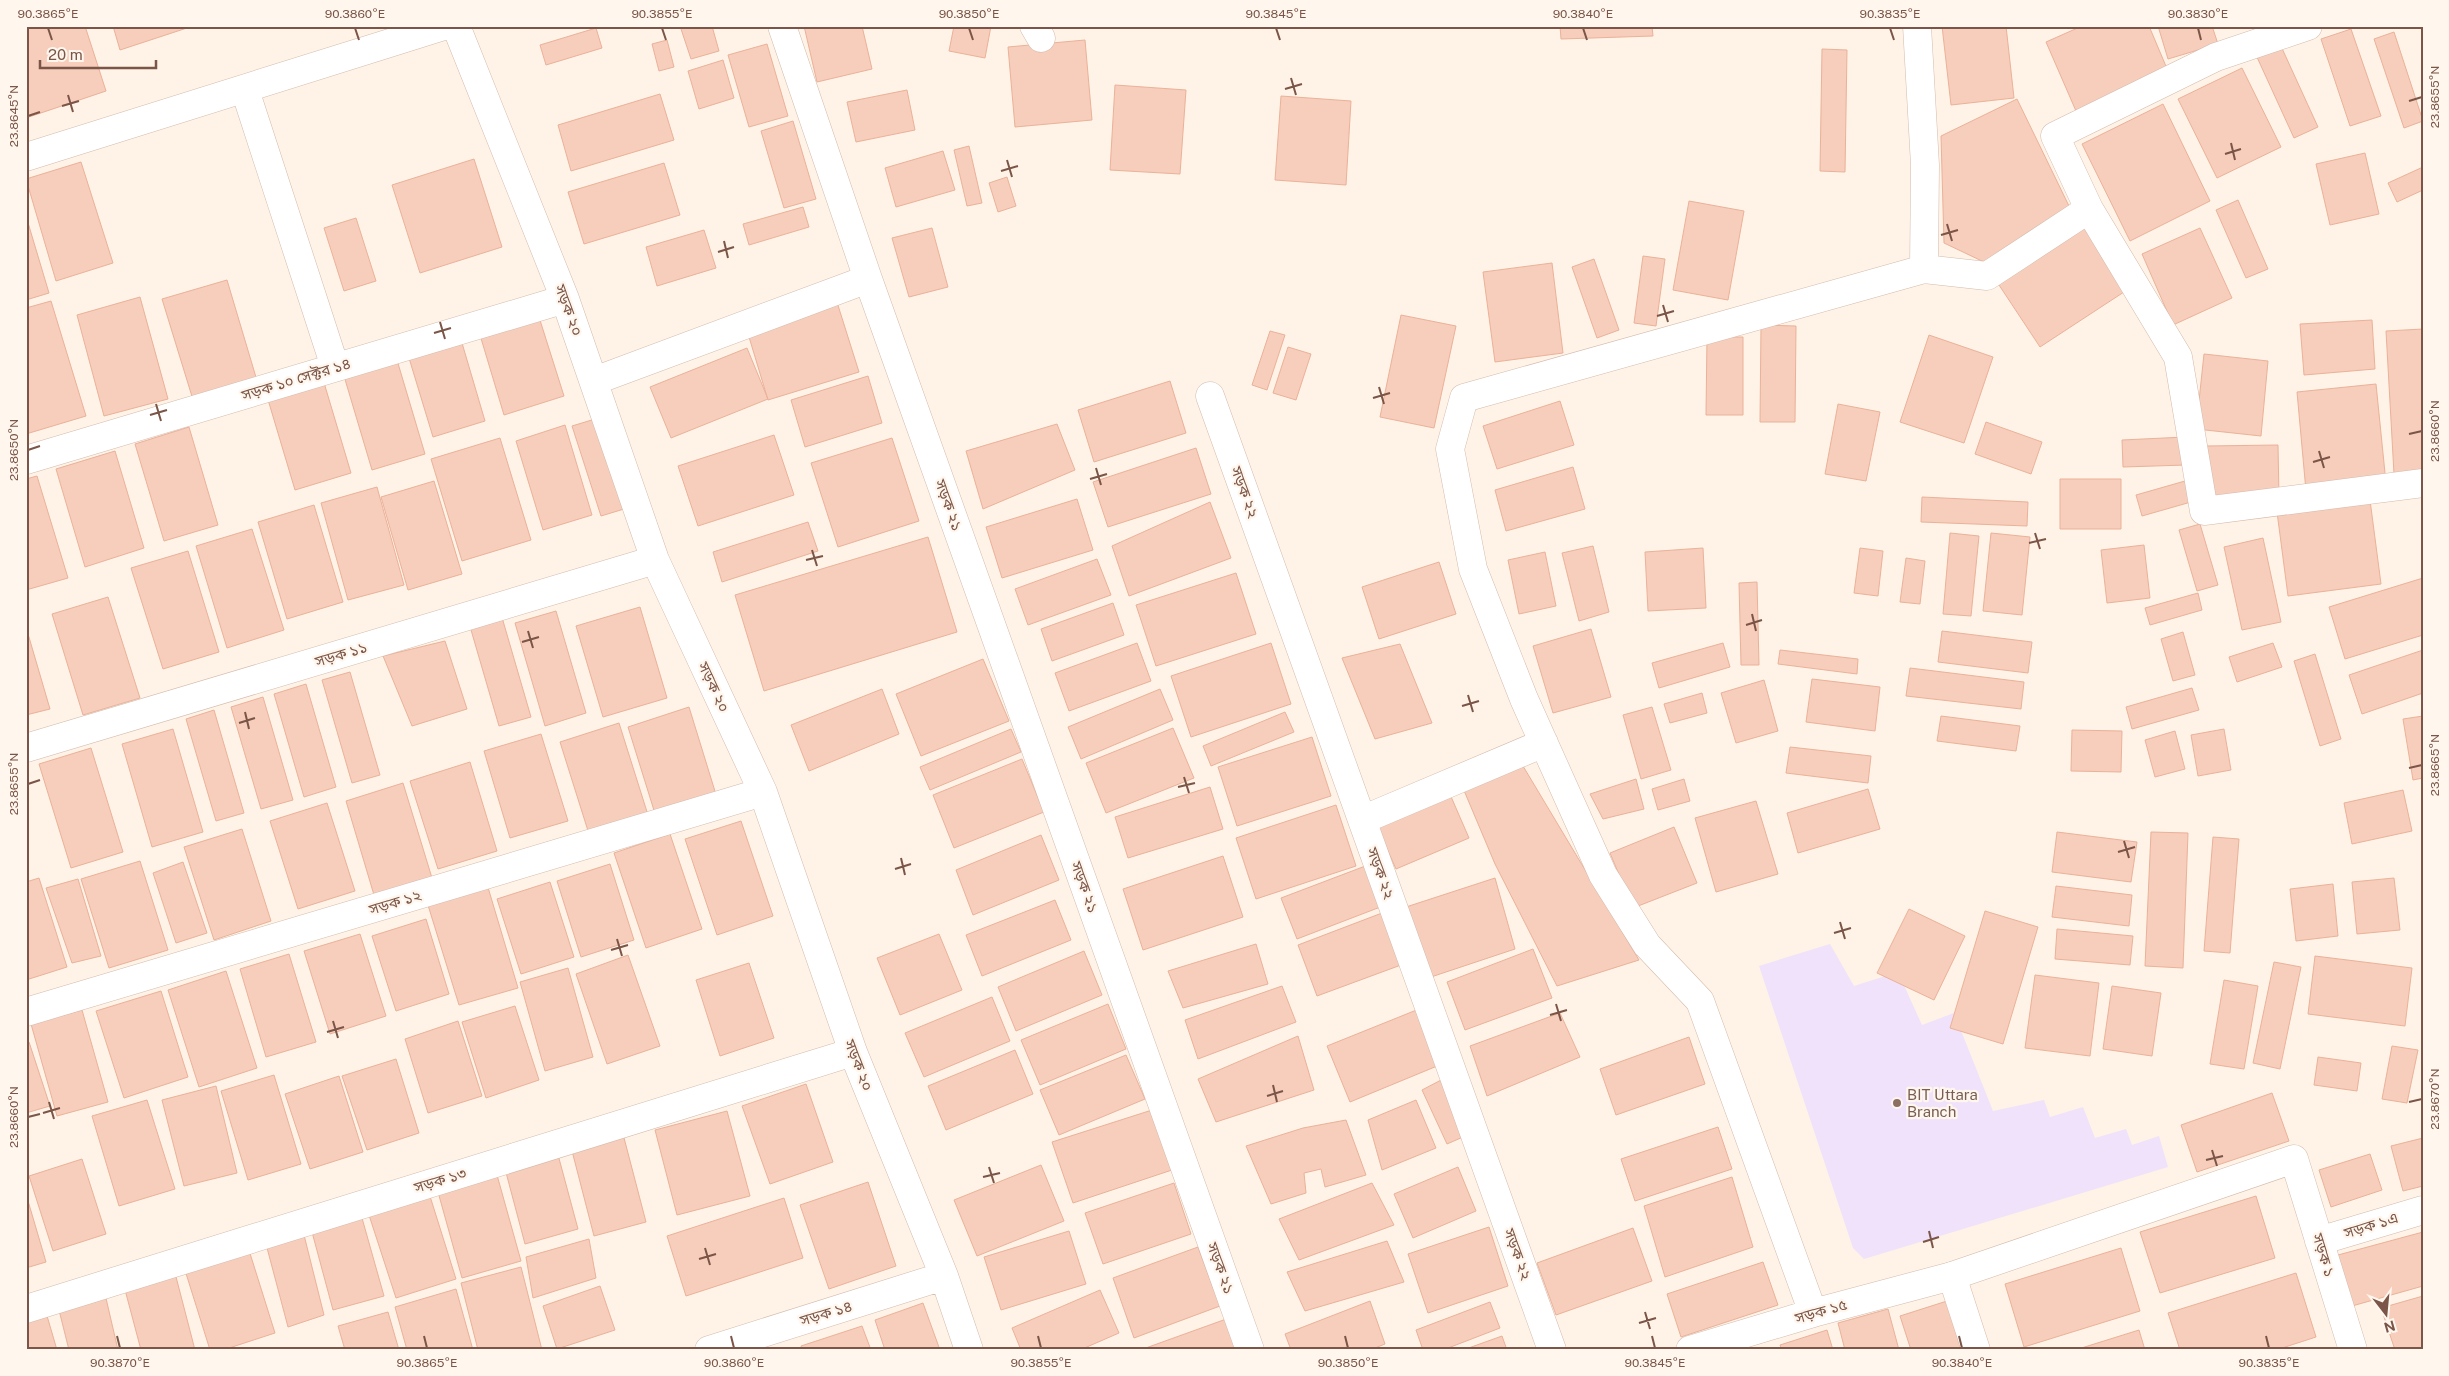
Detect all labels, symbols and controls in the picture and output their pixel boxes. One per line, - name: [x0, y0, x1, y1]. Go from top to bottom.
- text: 90.3865°E: [18, 7, 78, 21]
- text: 90.3860°E: [325, 7, 385, 21]
- text: 90.3855°E: [631, 7, 693, 21]
- text: 90.3850°E: [939, 7, 999, 21]
- text: 90.3845°E: [1246, 7, 1306, 21]
- text: 90.3840°E: [1553, 7, 1613, 21]
- text: 90.3835°E: [1860, 7, 1920, 21]
- text: 90.3830°E: [2168, 7, 2228, 21]
- scale bar: [40, 38, 156, 70]
- text: 20 m: [48, 46, 83, 63]
- text: 23.8655°N: [2428, 66, 2442, 128]
- text: 23.8645°N: [7, 85, 21, 147]
- street label: সড়ক ২০: [552, 281, 586, 338]
- street label: সড়ক ১০ সেক্টর ১৪: [238, 354, 353, 404]
- text: 23.8660°N: [2428, 400, 2442, 462]
- text: 23.8650°N: [7, 419, 21, 481]
- street label: সড়ক ২২: [1228, 463, 1262, 520]
- street label: সড়ক ২১: [932, 476, 966, 533]
- street label: সড়ক ১১: [312, 638, 369, 670]
- street label: সড়ক ২০: [695, 658, 733, 715]
- text: 23.8665°N: [2428, 734, 2442, 796]
- text: 23.8655°N: [7, 753, 21, 815]
- street label: সড়ক ২২: [1364, 844, 1398, 901]
- street label: সড়ক ২১: [1068, 858, 1102, 915]
- street label: সড়ক ১২: [366, 886, 423, 918]
- street label: সড়ক ২০: [841, 1036, 877, 1093]
- text: 23.8670°N: [2428, 1068, 2442, 1130]
- text: 23.8660°N: [7, 1086, 21, 1148]
- place label: BIT Uttara Branch: [1907, 1086, 1978, 1120]
- marker: BIT Uttara Branch: [1891, 1097, 1903, 1109]
- street label: সড়ক ১৩: [411, 1164, 468, 1196]
- street label: সড়ক ১এ: [2341, 1209, 2400, 1242]
- street label: সড়ক ২২: [1501, 1225, 1535, 1282]
- street label: সড়ক ১: [2309, 1230, 2339, 1279]
- street label: সড়ক ২১: [1204, 1239, 1238, 1296]
- north arrow: [2362, 1288, 2412, 1338]
- street label: সড়ক ১৫: [1792, 1295, 1849, 1327]
- street label: সড়ক ১৪: [797, 1297, 854, 1329]
- text: N: [2382, 1317, 2397, 1336]
- text: 90.3870°E: [90, 1356, 150, 1370]
- text: 90.3865°E: [397, 1356, 457, 1370]
- text: 90.3860°E: [704, 1356, 764, 1370]
- text: 90.3855°E: [1010, 1356, 1072, 1370]
- text: 90.3850°E: [1318, 1356, 1378, 1370]
- text: 90.3845°E: [1625, 1356, 1685, 1370]
- text: 90.3840°E: [1932, 1356, 1992, 1370]
- text: 90.3835°E: [2239, 1356, 2299, 1370]

